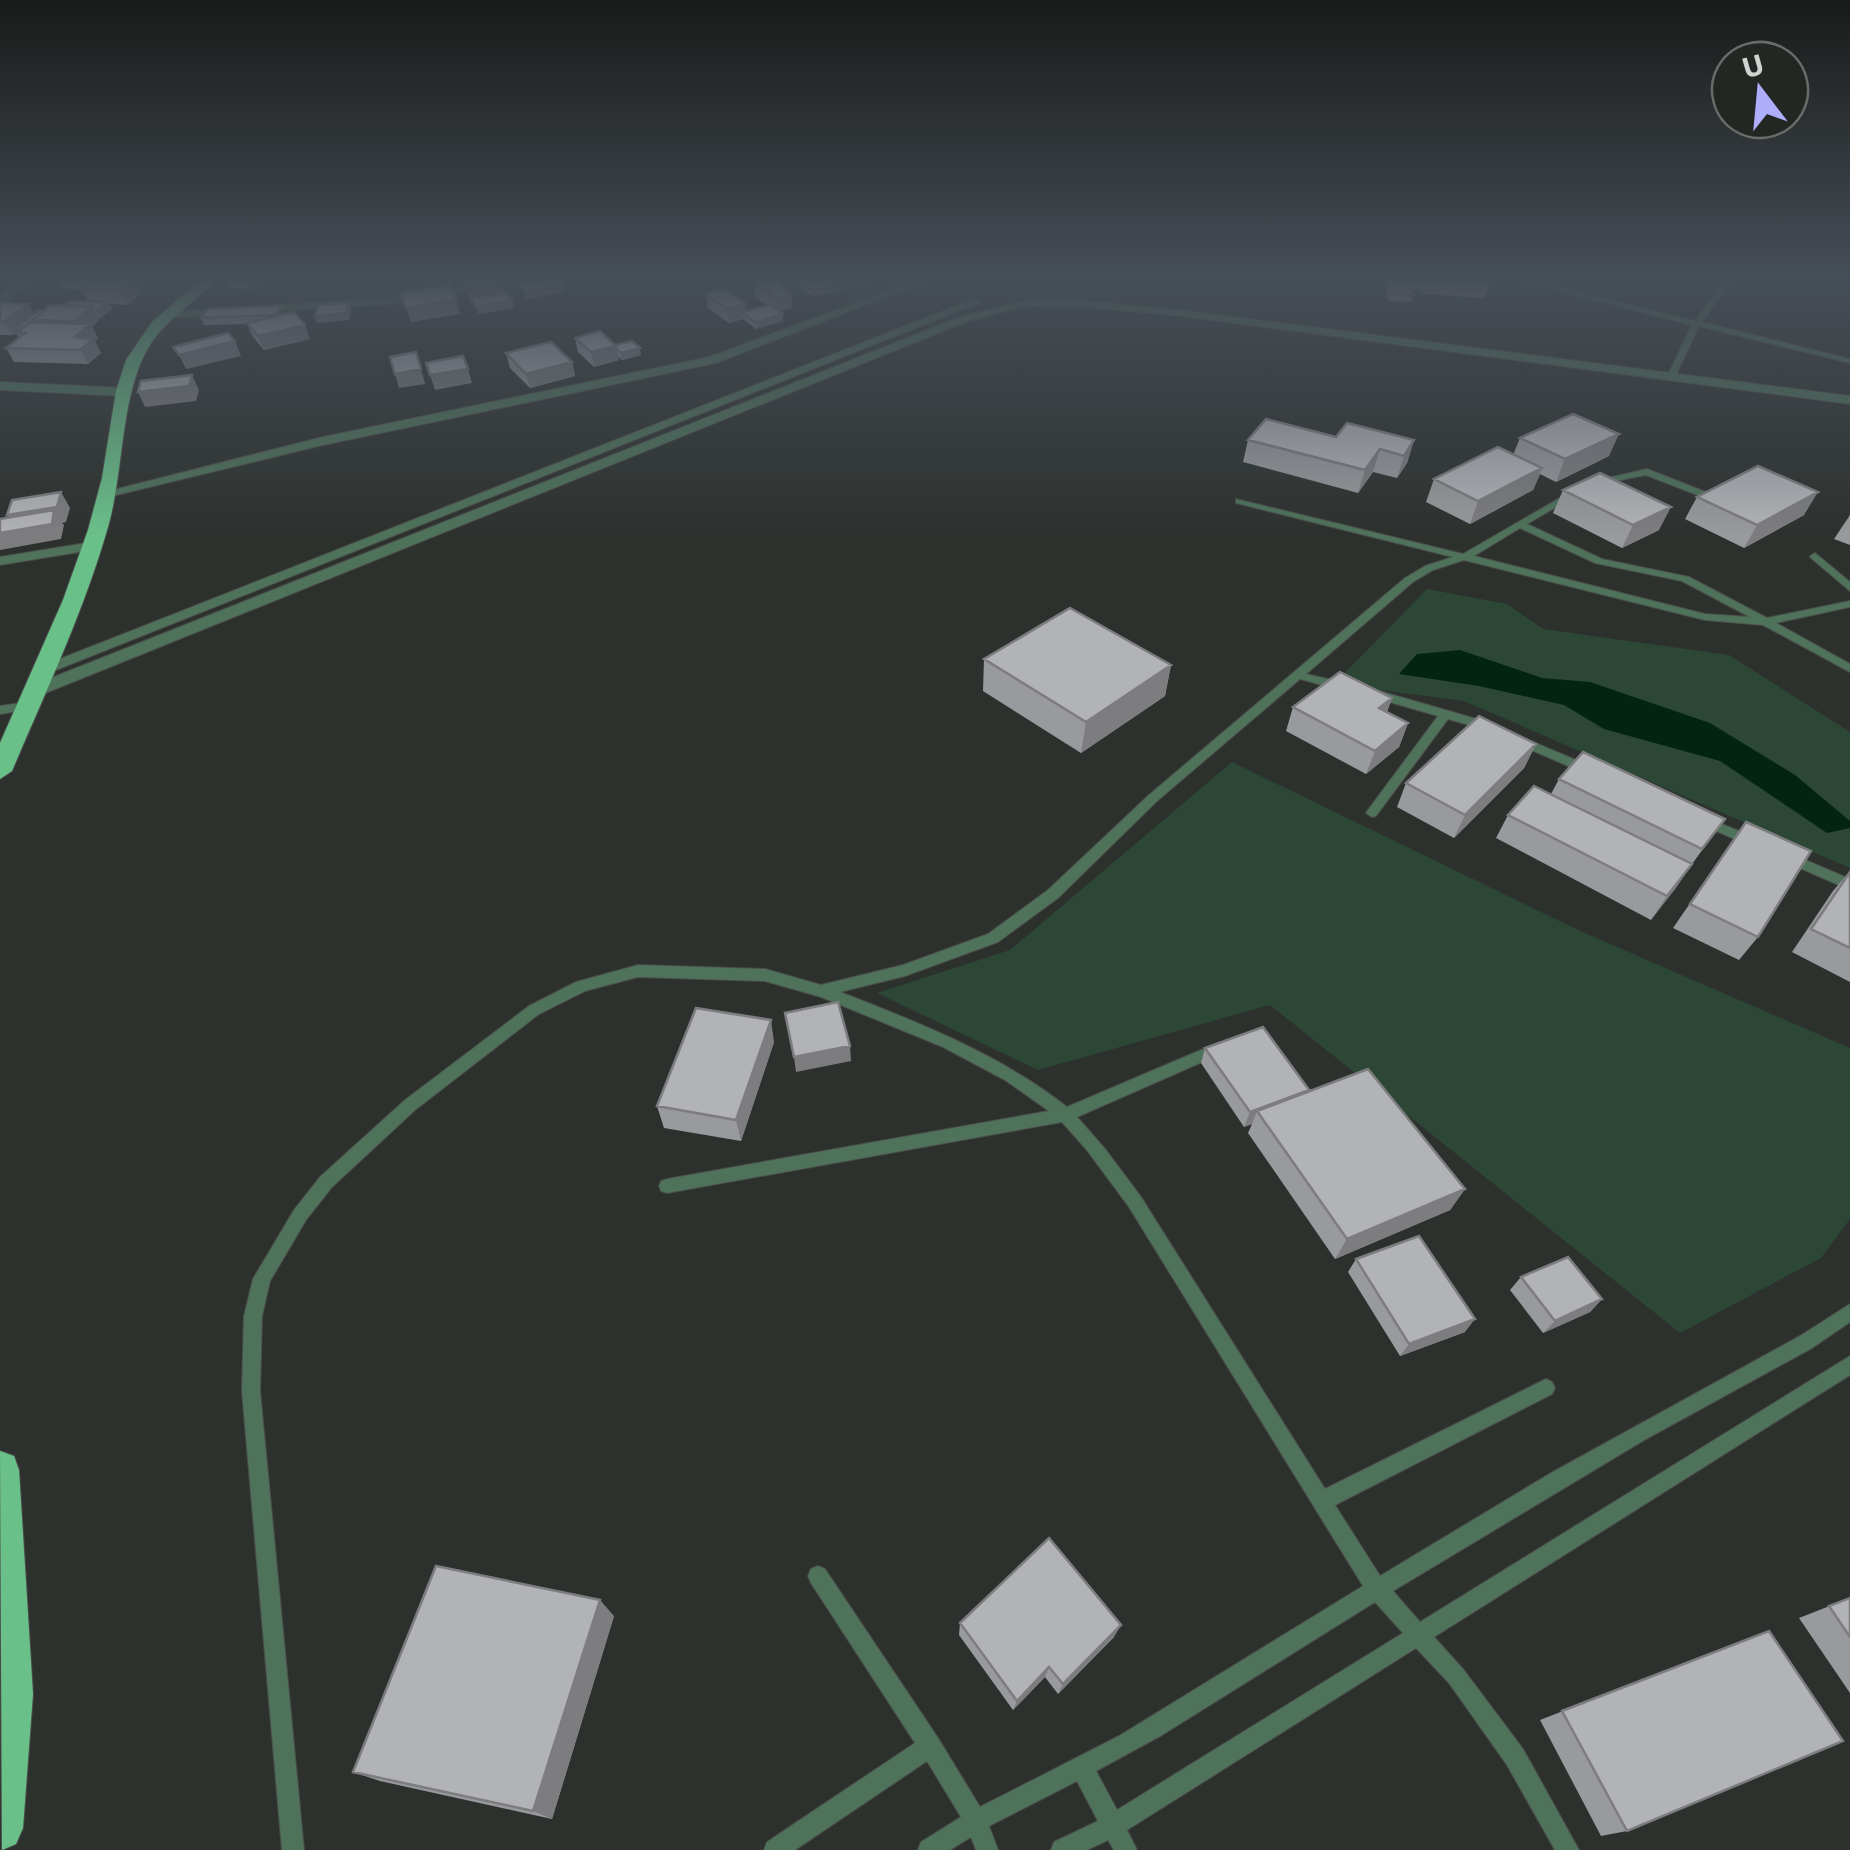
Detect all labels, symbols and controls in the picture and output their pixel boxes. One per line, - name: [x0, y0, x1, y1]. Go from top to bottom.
- north arrow: [1710, 40, 1810, 140]
- text: U: [1738, 46, 1767, 84]

